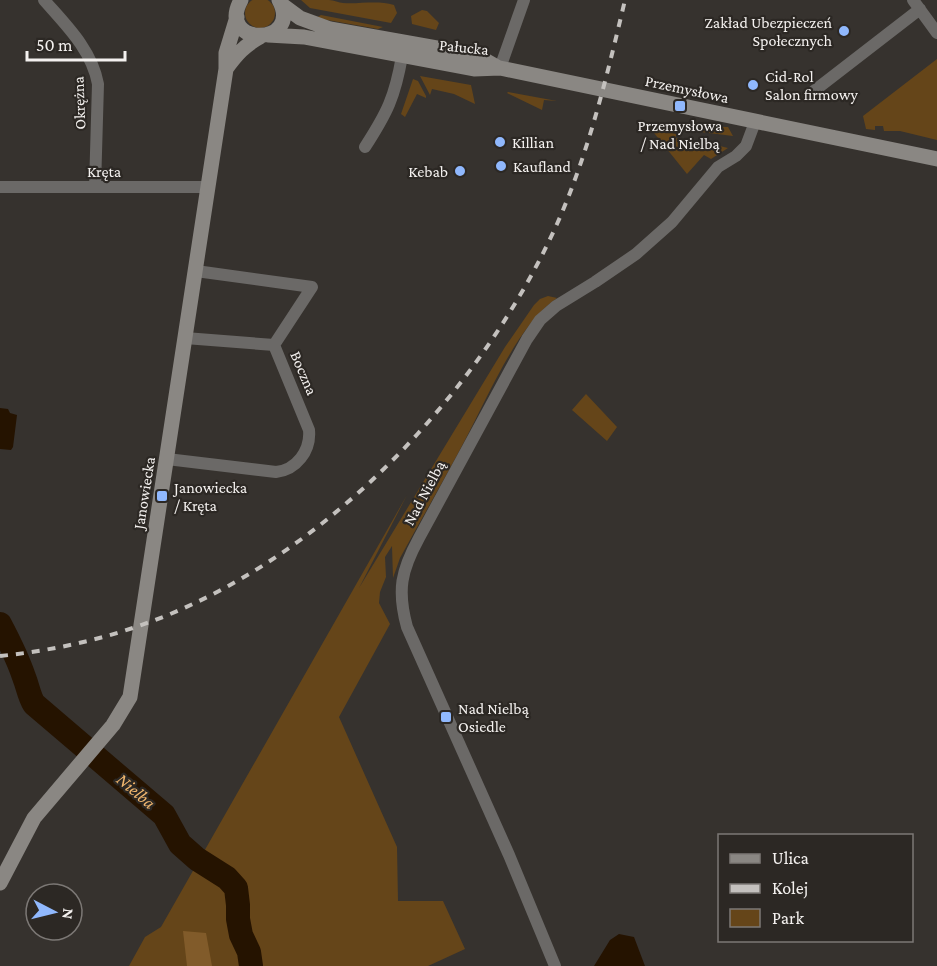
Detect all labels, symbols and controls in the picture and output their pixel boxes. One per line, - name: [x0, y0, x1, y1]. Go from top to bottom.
- place label: Zakład Ubezpieczeń Społecznych: [705, 14, 832, 50]
- scale bar: [27, 24, 124, 62]
- marker: Zakład Ubezpieczeń Społecznych: [837, 24, 851, 38]
- text: 50 m: [36, 35, 73, 55]
- street label: Pałucka: [439, 36, 490, 58]
- place label: Cid-Rol Salon firmowy: [765, 68, 859, 104]
- street label: Przemysłowa: [643, 72, 731, 107]
- street label: Okrężna: [70, 75, 89, 130]
- marker: Cid-Rol Salon firmowy: [746, 78, 760, 92]
- marker: Przemysłowa / Nad Nielbą: [673, 99, 687, 113]
- place label: Przemysłowa / Nad Nielbą: [638, 117, 723, 153]
- place label: Killian: [512, 134, 554, 151]
- marker: Killian: [493, 135, 507, 149]
- place label: Kaufland: [513, 158, 572, 175]
- marker: Kaufland: [494, 159, 508, 173]
- street label: Kręta: [87, 163, 122, 181]
- place label: Kebab: [408, 163, 448, 180]
- marker: Kebab: [453, 164, 467, 178]
- street label: Boczna: [287, 348, 321, 398]
- street label: Janowiecka: [130, 455, 159, 533]
- street label: Nad Nielbą: [400, 457, 449, 529]
- place label: Janowiecka / Kręta: [172, 479, 248, 515]
- marker: Janowiecka / Kręta: [155, 489, 169, 503]
- place label: Nad Nielbą Osiedle: [458, 700, 529, 735]
- marker: Nad Nielbą Osiedle: [439, 710, 453, 724]
- water label: Nielba: [113, 769, 160, 813]
- legend: [718, 834, 913, 942]
- text: Ulica: [772, 848, 809, 868]
- text: Kolej: [772, 878, 808, 899]
- north arrow: [24, 882, 84, 942]
- text: N: [59, 907, 77, 920]
- text: Park: [772, 908, 804, 928]

